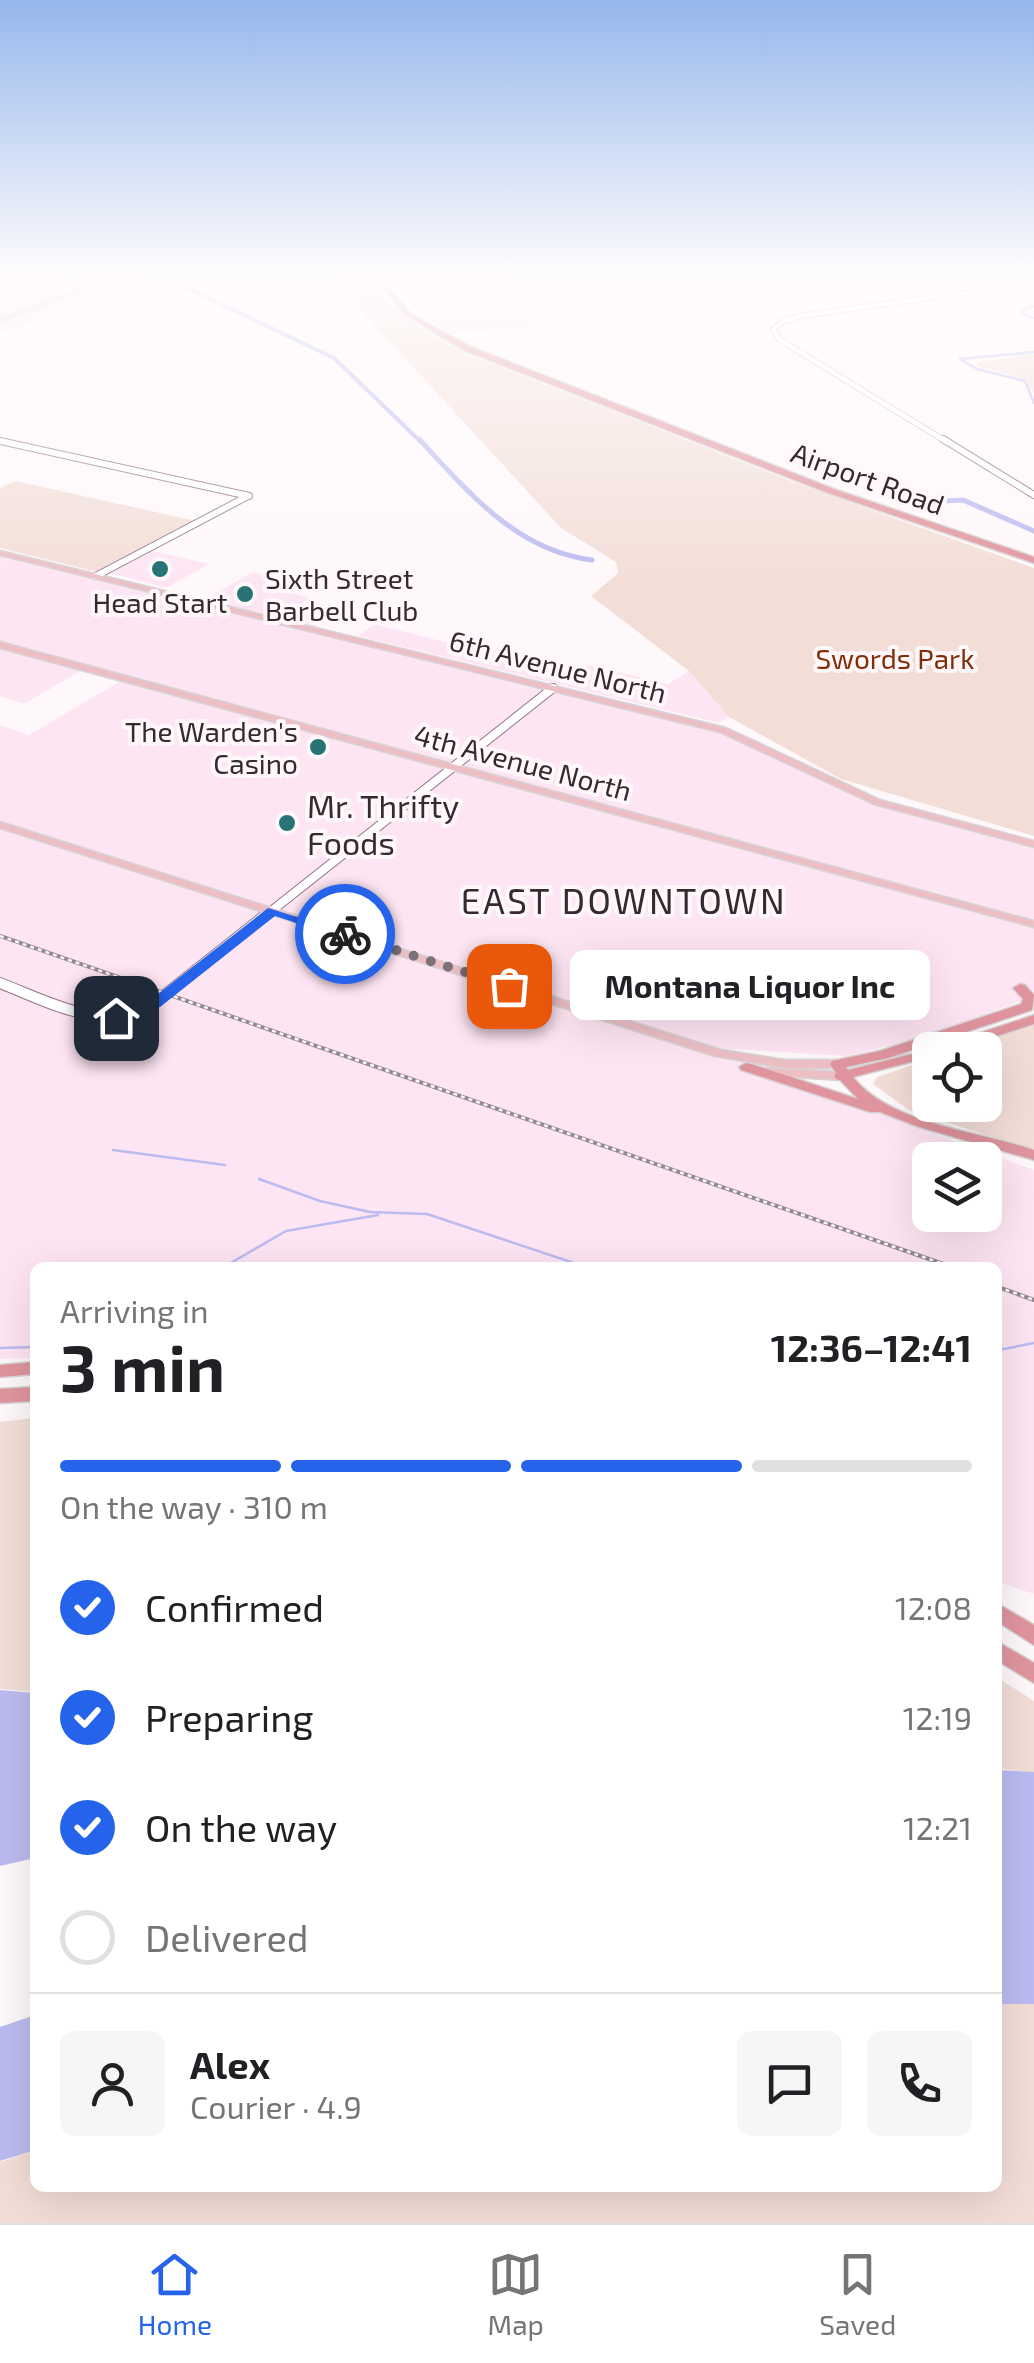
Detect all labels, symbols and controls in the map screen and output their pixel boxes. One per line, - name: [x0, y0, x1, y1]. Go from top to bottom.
- street label: Airport Road: [787, 435, 949, 521]
- marker: Head Start: [149, 558, 171, 580]
- place label: Sixth Street Barbell Club: [265, 561, 418, 627]
- marker: Sixth Street Barbell Club: [234, 583, 256, 605]
- place label: Head Start: [93, 585, 227, 619]
- street label: 6th Avenue North: [446, 623, 670, 709]
- park label: Swords Park: [815, 641, 975, 675]
- place label: The Warden's Casino: [125, 714, 298, 780]
- street label: 4th Avenue North: [411, 717, 635, 807]
- marker: The Warden's Casino: [307, 736, 329, 758]
- place label: Mr. Thrifty Foods: [307, 786, 459, 861]
- marker: Mr. Thrifty Foods: [276, 812, 298, 834]
- district label: EAST DOWNTOWN: [461, 879, 787, 921]
- courier: [295, 884, 395, 984]
- icon: bike: [318, 907, 373, 962]
- pin: [467, 944, 552, 1029]
- callout: Montana Liquor Inc: [569, 951, 929, 1021]
- icon: bag: [482, 959, 537, 1014]
- text: Montana Liquor Inc: [605, 966, 895, 1004]
- pin: [74, 976, 159, 1061]
- icon: home: [89, 991, 144, 1046]
- map controls: [912, 1032, 1002, 1232]
- button: locate: [912, 1032, 1002, 1122]
- button: layers: [912, 1142, 1002, 1232]
- text: Arriving in: [60, 1291, 209, 1329]
- text: 12:36–12:41: [771, 1324, 972, 1370]
- text: 3 min: [60, 1327, 225, 1405]
- text: On the way · 310 m: [60, 1487, 328, 1525]
- icon: check: [60, 1580, 115, 1635]
- text: Confirmed: [145, 1584, 324, 1630]
- text: 12:08: [895, 1588, 972, 1626]
- icon: check: [60, 1690, 115, 1745]
- text: Preparing: [145, 1694, 313, 1740]
- text: 12:19: [903, 1698, 972, 1736]
- icon: check: [60, 1800, 115, 1855]
- text: On the way: [145, 1804, 337, 1850]
- text: 12:21: [903, 1808, 972, 1846]
- text: Delivered: [145, 1914, 309, 1960]
- button: person: [60, 2031, 165, 2136]
- button: chat: [737, 2031, 842, 2136]
- button: phone: [867, 2031, 972, 2136]
- text: Alex: [190, 2041, 270, 2087]
- text: Courier · 4.9: [190, 2087, 362, 2125]
- tab: Home: [138, 2247, 212, 2341]
- tab: Map: [488, 2247, 544, 2341]
- tab: Saved: [819, 2247, 896, 2341]

